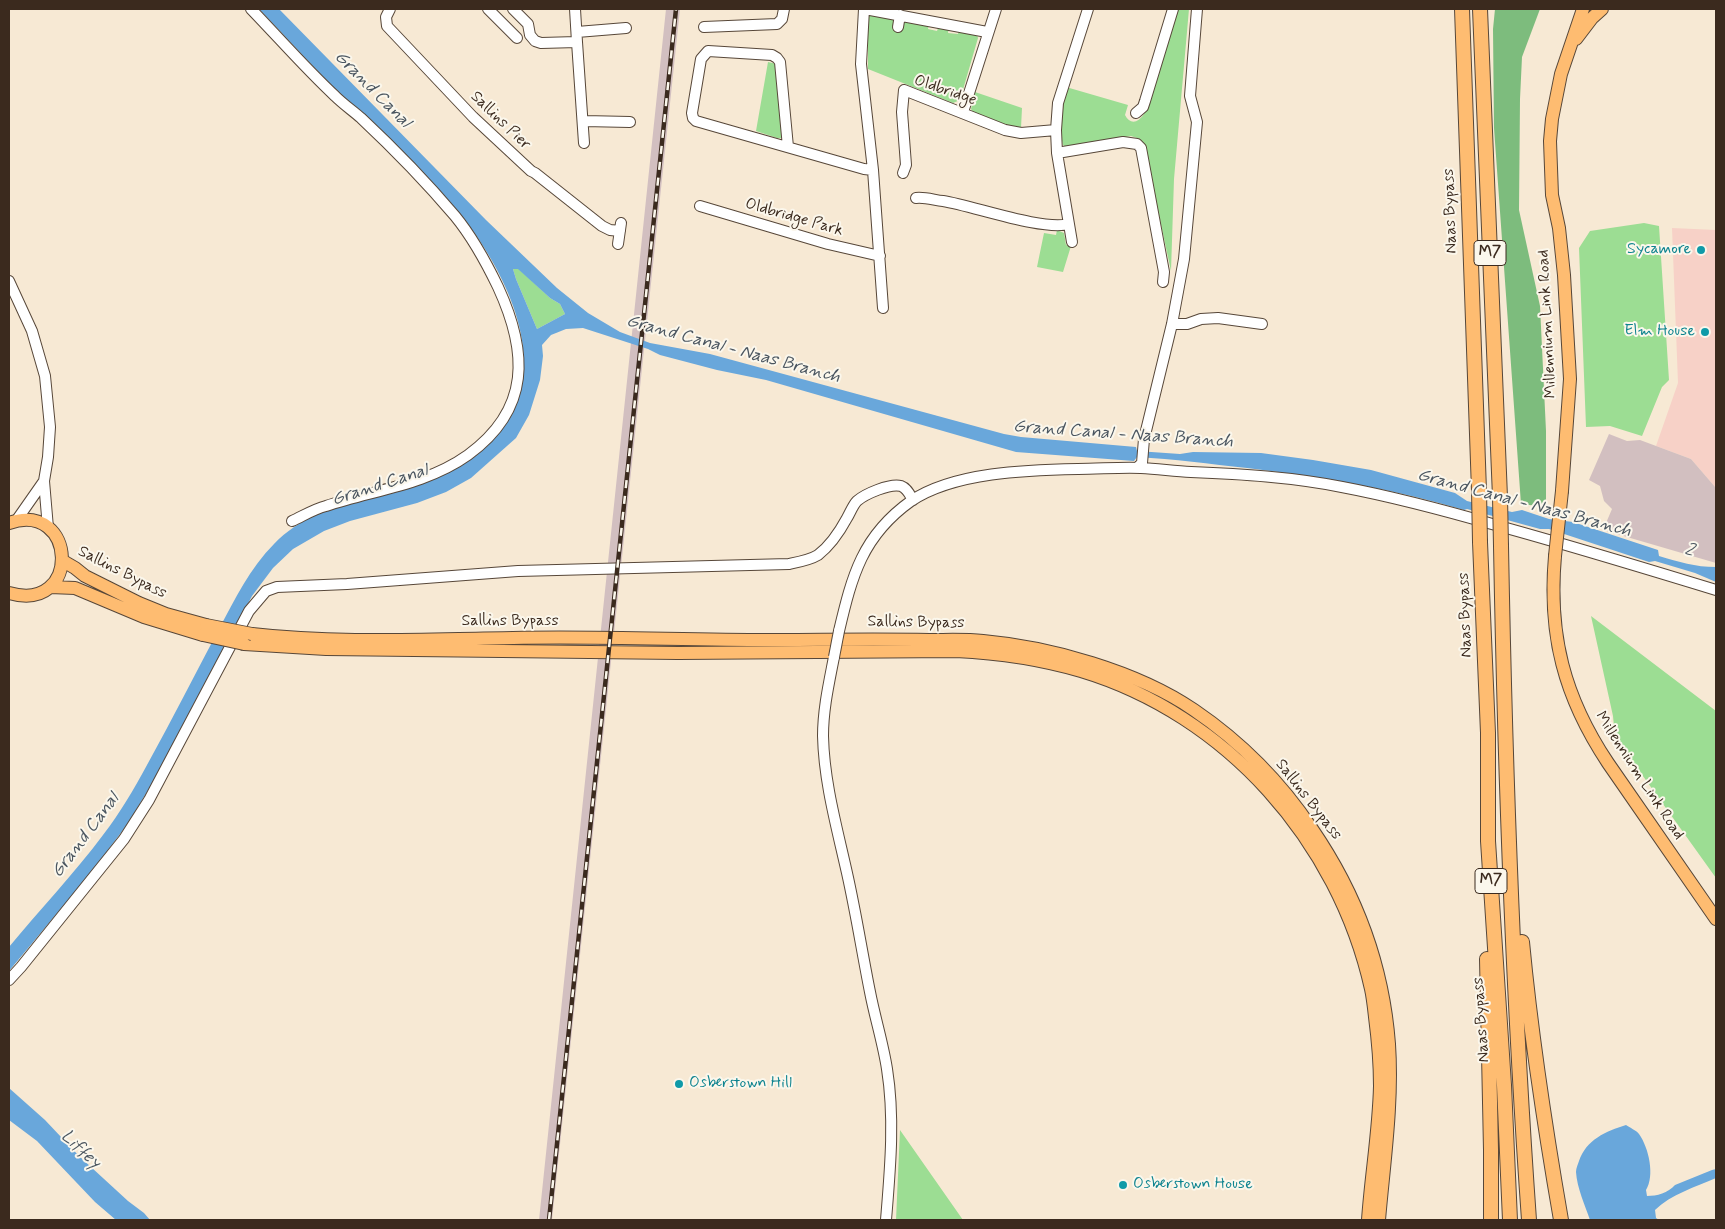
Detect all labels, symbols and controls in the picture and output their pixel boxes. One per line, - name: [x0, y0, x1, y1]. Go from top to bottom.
- water label: Grand Canal: [329, 47, 415, 133]
- street label: Oldbridge: [911, 71, 979, 111]
- street label: Sallins Pier: [466, 88, 534, 154]
- street label: Naas Bypass: [1440, 168, 1462, 254]
- street label: Oldbridge Park: [743, 195, 845, 241]
- road number: M7: [1474, 240, 1506, 266]
- place label: Sycamore: [1627, 240, 1691, 260]
- marker: Sycamore: [1695, 244, 1707, 256]
- street label: Millennium Link Road: [1535, 249, 1561, 399]
- water label: Grand Canal - Naas Branch: [624, 311, 842, 389]
- place label: Elm House: [1624, 322, 1695, 342]
- marker: Elm House: [1699, 326, 1711, 338]
- water label: Grand Canal - Naas Branch: [1012, 417, 1234, 453]
- water label: Grand Canal: [329, 460, 431, 512]
- water label: Grand Canal - Naas Branch: [1415, 465, 1633, 543]
- water label: 2: [1682, 539, 1696, 563]
- street label: Sallins Bypass: [74, 542, 170, 604]
- street label: Naas Bypass: [1455, 572, 1477, 658]
- street label: Sallins Bypass: [461, 612, 559, 632]
- street label: Sallins Bypass: [867, 613, 965, 633]
- street label: Millennium Link Road: [1590, 708, 1688, 844]
- street label: Sallins Bypass: [1271, 756, 1345, 844]
- water label: Grand Canal: [47, 790, 125, 882]
- road number: M7: [1475, 868, 1507, 894]
- street label: Naas Bypass: [1469, 977, 1495, 1063]
- place label: Osberstown Hill: [689, 1074, 792, 1094]
- marker: Osberstown Hill: [673, 1078, 685, 1090]
- water label: Liffey: [56, 1126, 104, 1174]
- place label: Osberstown House: [1133, 1175, 1253, 1195]
- marker: Osberstown House: [1117, 1179, 1129, 1191]

